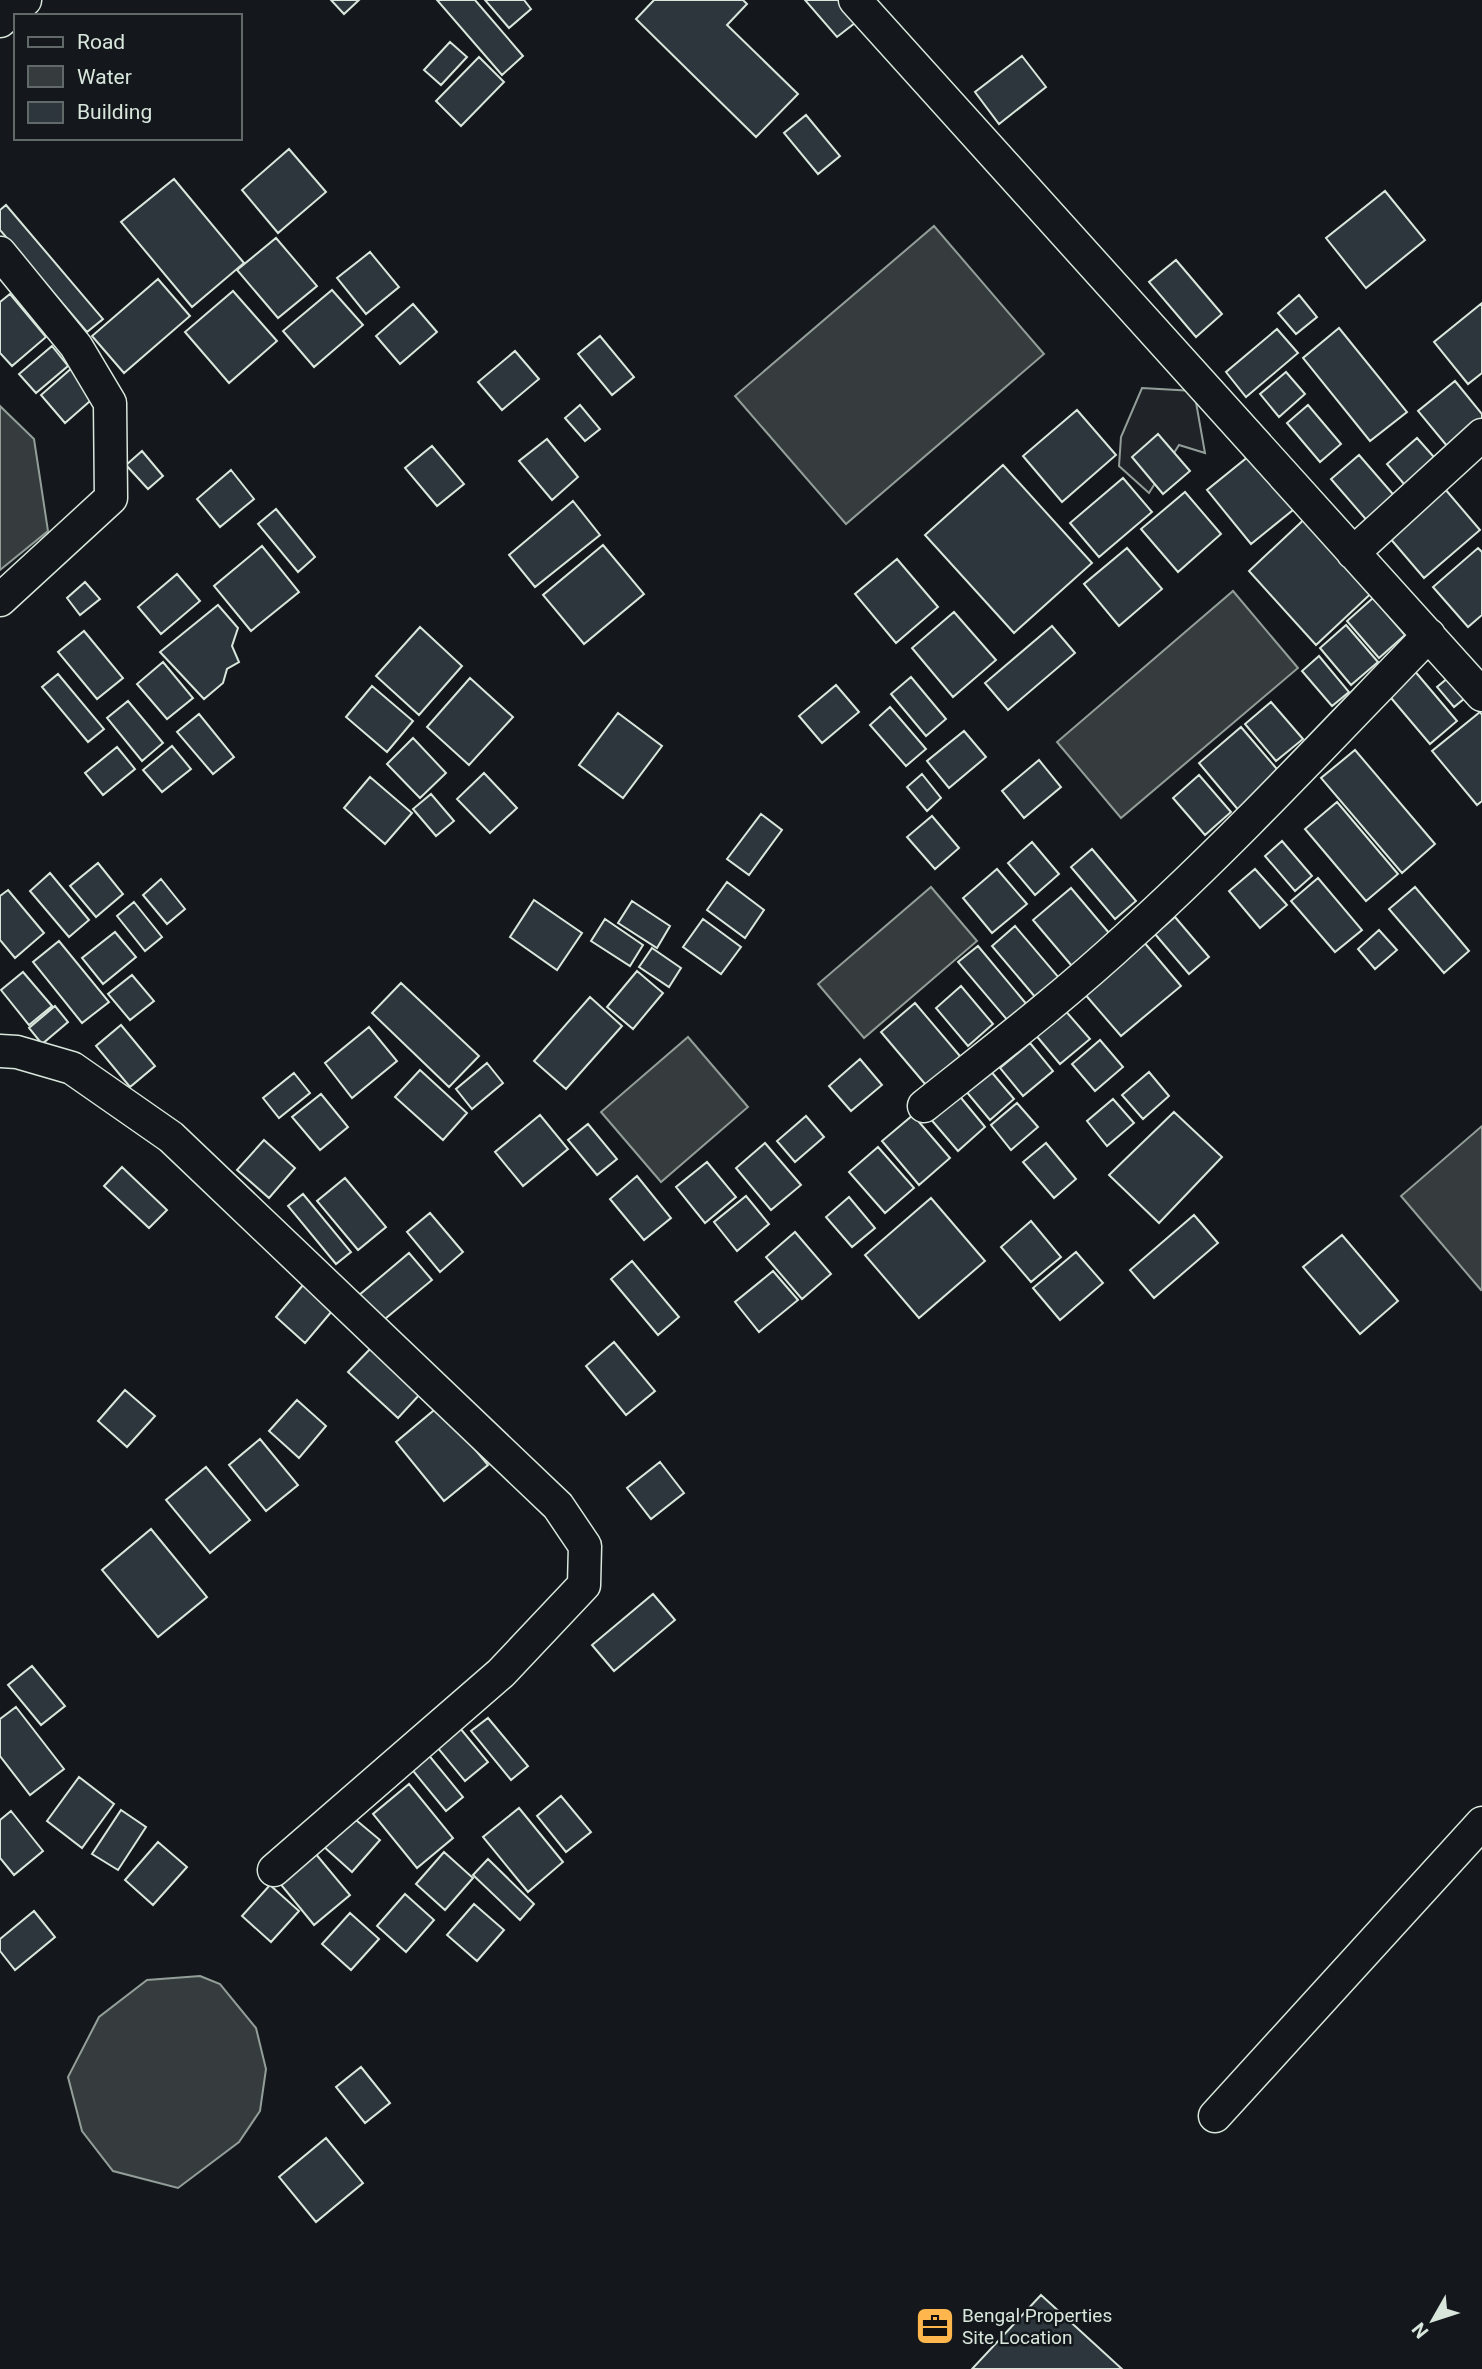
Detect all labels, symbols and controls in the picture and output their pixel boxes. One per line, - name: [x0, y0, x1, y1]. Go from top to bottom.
- legend: [14, 14, 242, 140]
- text: Road: [77, 30, 125, 54]
- text: Water: [77, 65, 132, 89]
- text: Building: [77, 100, 152, 124]
- north arrow: [1398, 2285, 1468, 2355]
- place label: Bengal Properties Site Location: [962, 2304, 1112, 2349]
- office icon: Bengal Properties Site Location: [914, 2305, 956, 2347]
- text: N: [1407, 2318, 1433, 2343]

